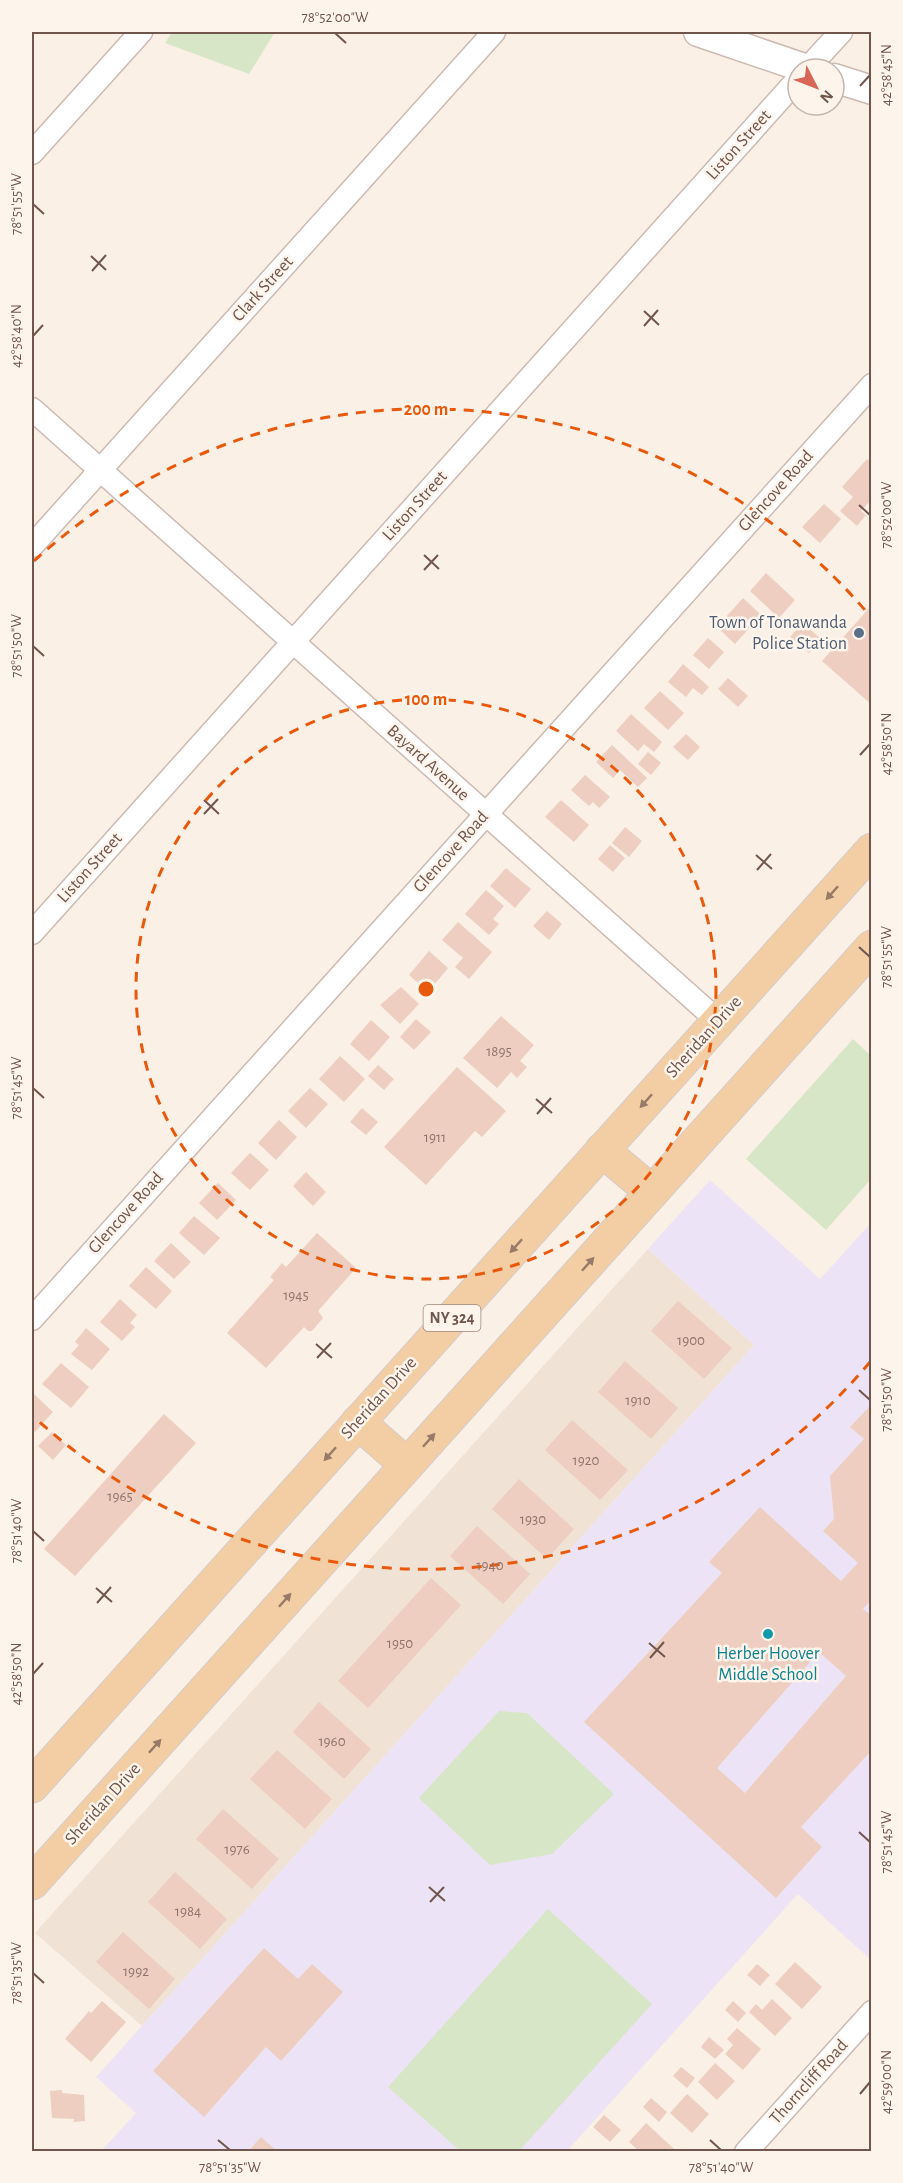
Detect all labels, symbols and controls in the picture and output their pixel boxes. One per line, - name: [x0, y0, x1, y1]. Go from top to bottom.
- text: 78°52'00"W: [302, 10, 369, 25]
- text: 42°58'45"N: [879, 44, 894, 106]
- north arrow: [786, 57, 846, 117]
- text: N: [817, 87, 836, 106]
- street label: Liston Street: [703, 106, 775, 183]
- text: 78°51'55"W: [9, 172, 24, 235]
- street label: Clark Street: [229, 253, 297, 325]
- text: 42°58'40"N: [9, 304, 24, 368]
- text: 200 m: [404, 401, 448, 419]
- street label: Glencove Road: [735, 447, 817, 535]
- street label: Liston Street: [379, 467, 451, 544]
- text: 78°52'00"W: [879, 481, 894, 549]
- text: 78°51'50"W: [9, 614, 24, 678]
- place label: Town of Tonawanda Police Station: [709, 614, 847, 653]
- marker: Town of Tonawanda Police Station: [852, 626, 866, 640]
- text: 100 m: [405, 691, 447, 709]
- text: 42°58'50"N: [879, 713, 894, 775]
- street label: Bayard Avenue: [383, 722, 473, 804]
- street label: Glencove Road: [410, 808, 492, 896]
- street label: Liston Street: [54, 829, 126, 906]
- one-way arrow: [826, 885, 839, 900]
- text: 78°51'55"W: [879, 925, 894, 988]
- centre of rings: [416, 979, 436, 999]
- street label: Sheridan Drive: [663, 993, 745, 1081]
- house number: 1895: [486, 1044, 512, 1059]
- text: 78°51'45"W: [9, 1056, 24, 1119]
- one-way arrow: [640, 1093, 653, 1108]
- house number: 1911: [424, 1130, 446, 1145]
- street label: Glencove Road: [85, 1169, 167, 1257]
- one-way arrow: [510, 1238, 523, 1253]
- one-way arrow: [581, 1256, 595, 1271]
- house number: 1945: [283, 1288, 309, 1303]
- road number: NY 324: [424, 1305, 480, 1331]
- house number: 1900: [677, 1333, 705, 1348]
- street label: Sheridan Drive: [338, 1354, 420, 1442]
- text: 78°51'50"W: [879, 1368, 894, 1432]
- house number: 1910: [625, 1393, 651, 1408]
- one-way arrow: [422, 1433, 435, 1448]
- one-way arrow: [324, 1446, 337, 1461]
- house number: 1920: [573, 1453, 600, 1468]
- house number: 1965: [107, 1489, 133, 1504]
- text: 78°51'40"W: [9, 1498, 24, 1563]
- house number: 1930: [520, 1512, 546, 1527]
- house number: 1940: [476, 1558, 504, 1573]
- one-way arrow: [278, 1593, 292, 1608]
- marker: Herber Hoover Middle School: [761, 1627, 775, 1641]
- house number: 1950: [387, 1636, 413, 1651]
- text: 42°58'50"N: [9, 1643, 24, 1705]
- place label: Herber Hoover Middle School: [716, 1645, 820, 1684]
- house number: 1960: [318, 1734, 346, 1749]
- one-way arrow: [148, 1739, 161, 1754]
- street label: Sheridan Drive: [62, 1760, 144, 1848]
- text: 78°51'45"W: [879, 1810, 894, 1873]
- house number: 1976: [224, 1842, 250, 1857]
- house number: 1984: [175, 1904, 201, 1919]
- text: 78°51'35"W: [9, 1941, 24, 2004]
- house number: 1992: [123, 1964, 149, 1979]
- street label: Thorncliff Road: [766, 2036, 852, 2128]
- text: 42°59'00"N: [879, 2050, 894, 2114]
- text: 78°51'35"W: [199, 2160, 262, 2175]
- text: 78°51'40"W: [689, 2160, 754, 2175]

